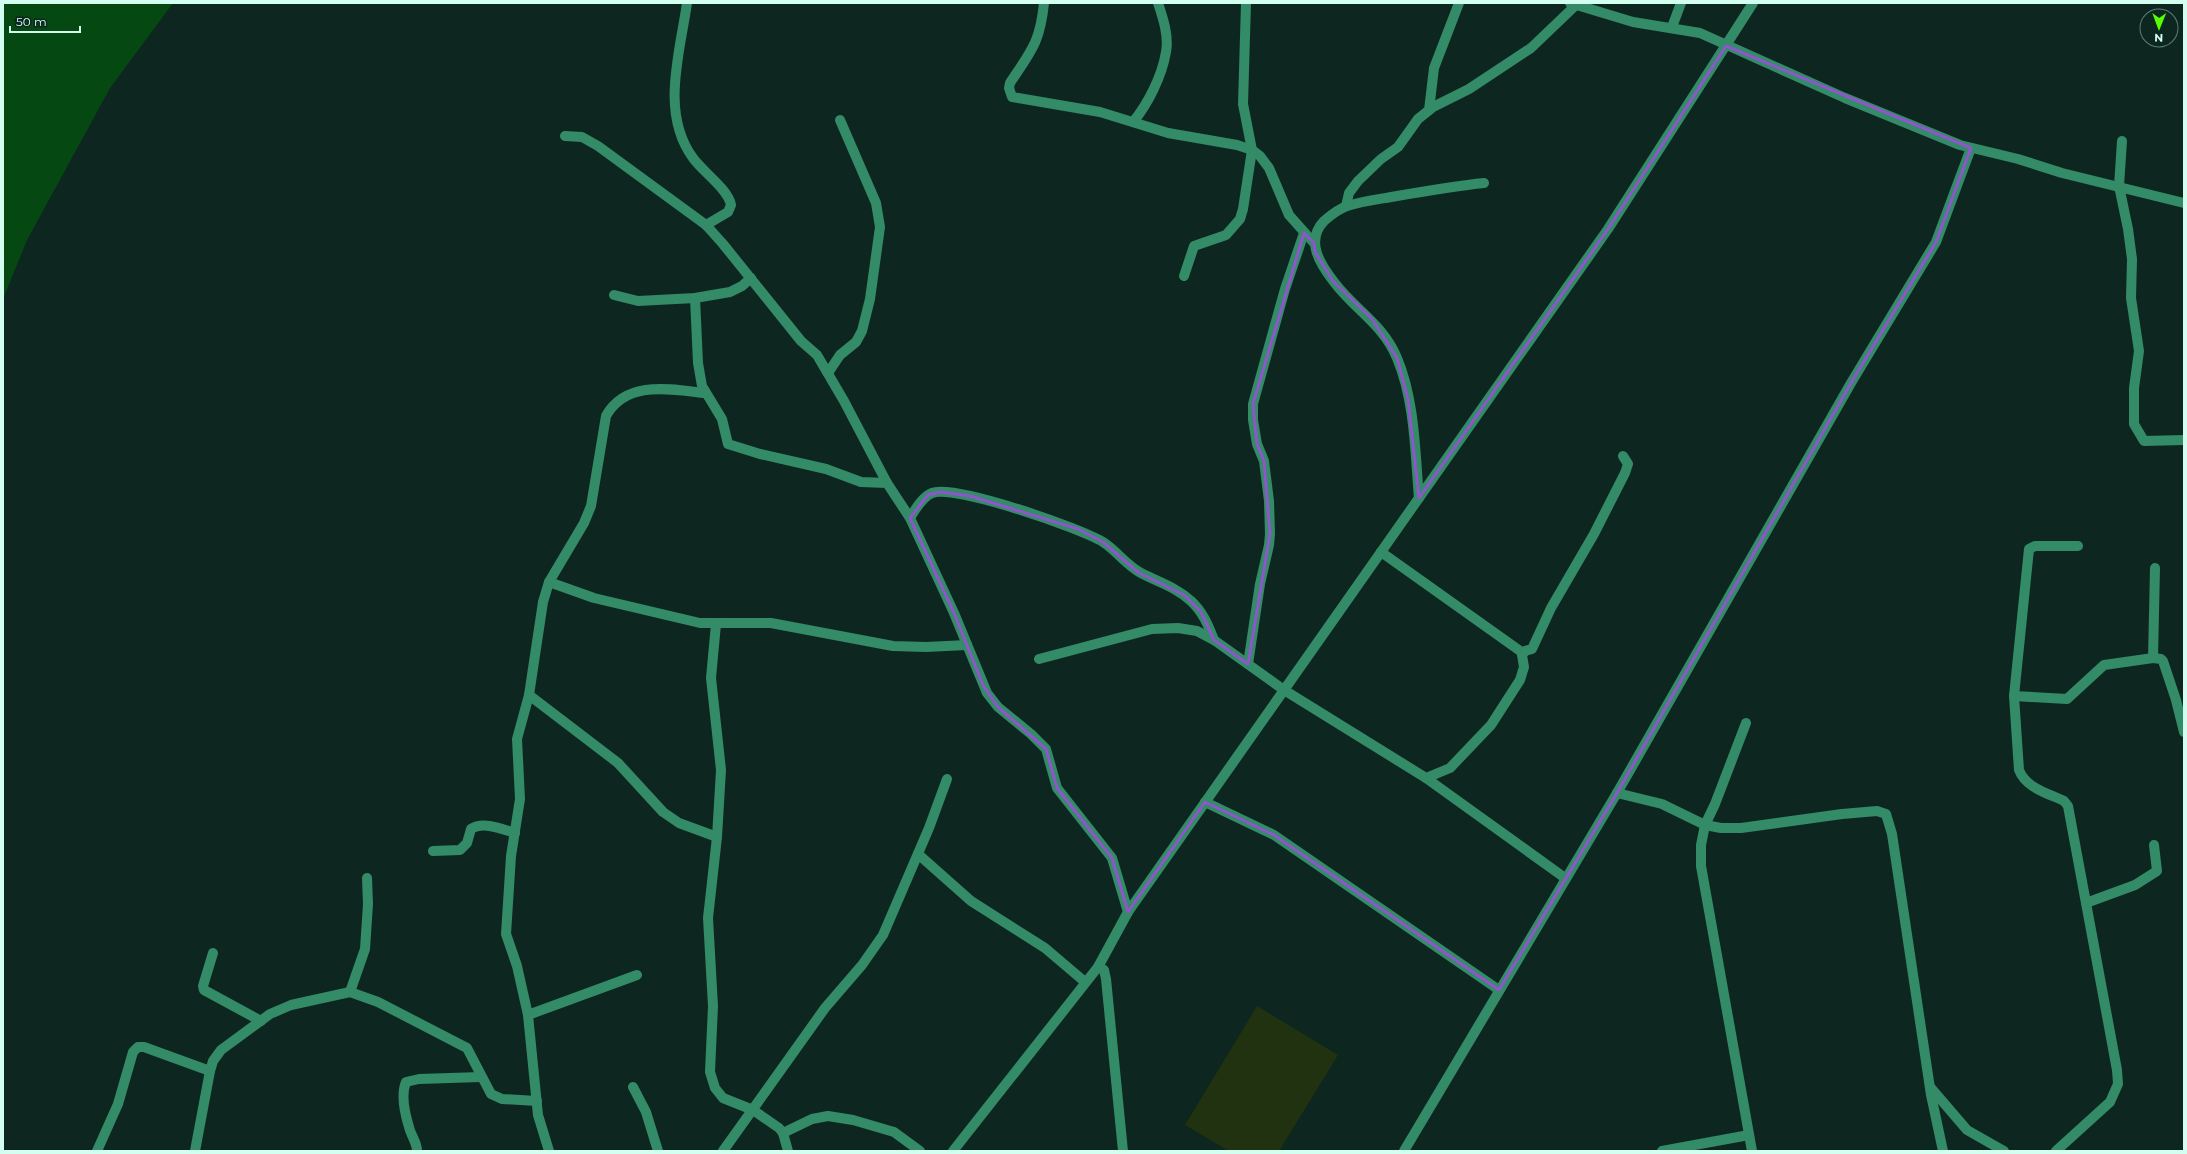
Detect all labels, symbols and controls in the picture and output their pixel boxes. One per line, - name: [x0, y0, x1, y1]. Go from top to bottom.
- scale bar: [10, 8, 80, 34]
- north arrow: [2139, 8, 2179, 48]
- text: 50 m: [16, 14, 47, 29]
- text: N: [2154, 31, 2163, 45]

